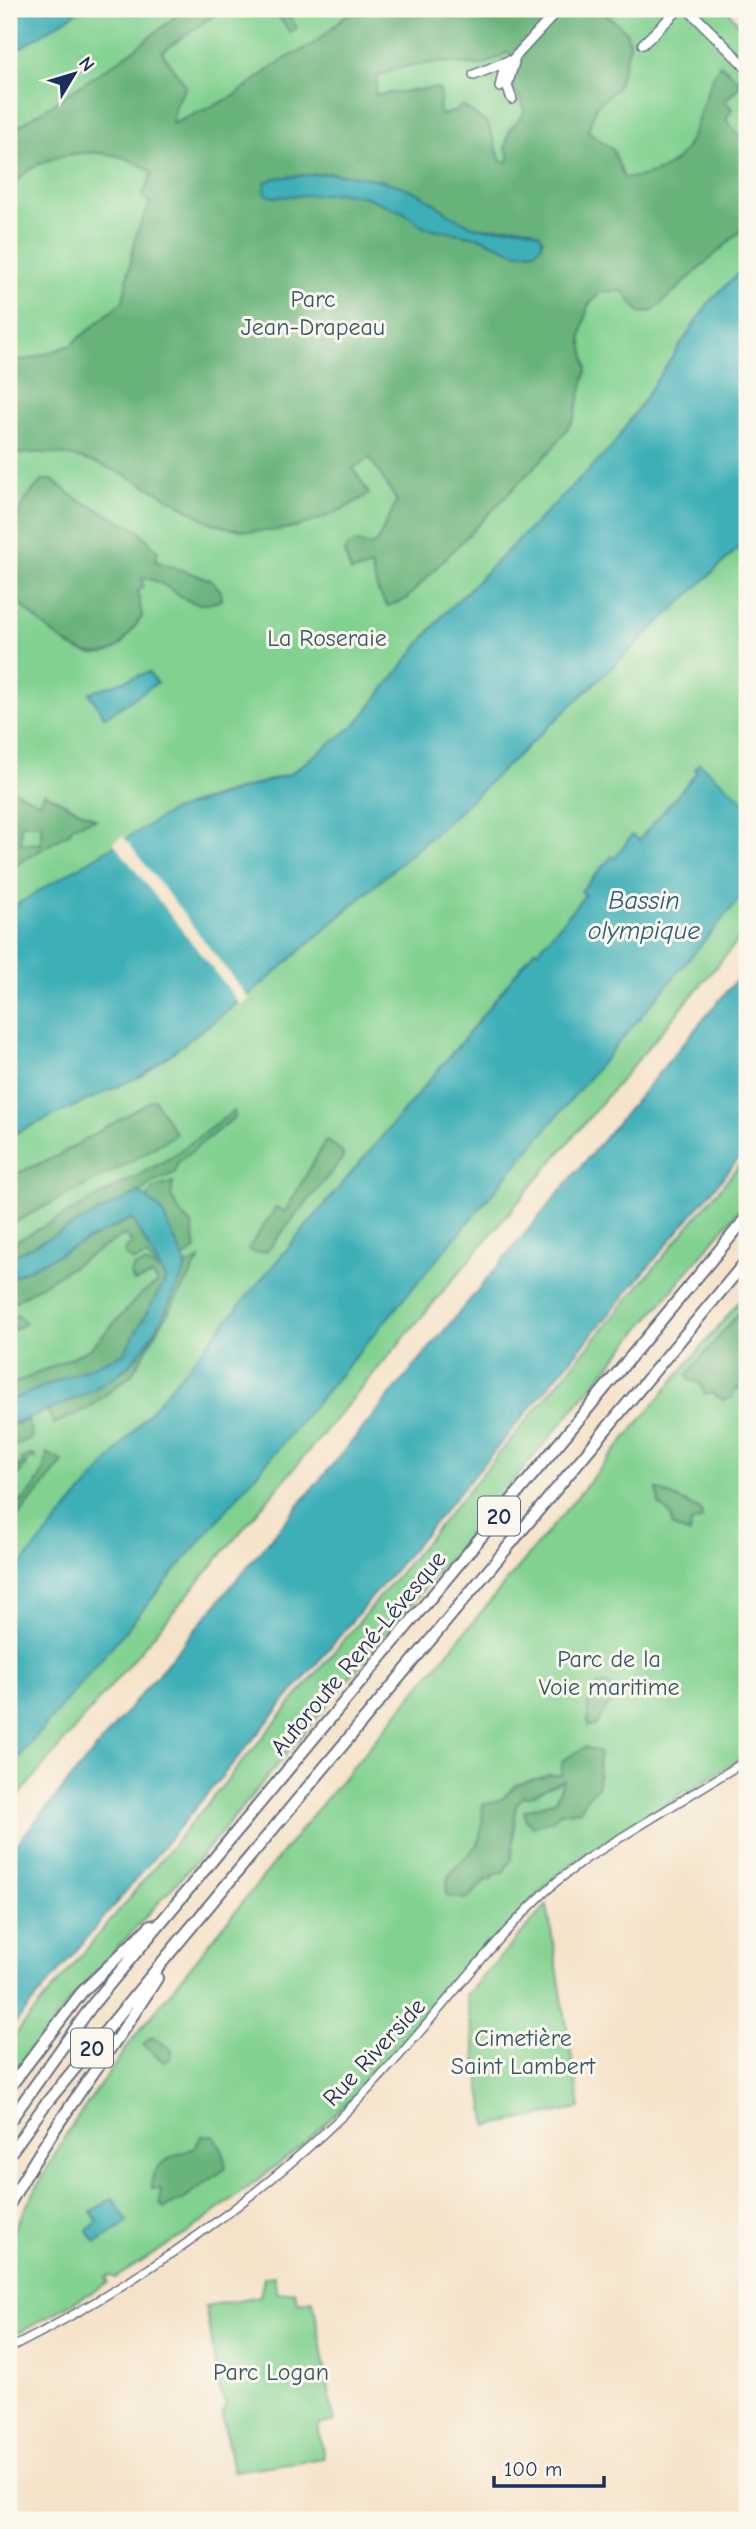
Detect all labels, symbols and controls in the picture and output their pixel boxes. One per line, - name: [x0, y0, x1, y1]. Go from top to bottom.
- north arrow: [38, 38, 108, 108]
- text: N: [74, 52, 99, 76]
- park label: Parc Jean-Drapeau: [241, 285, 385, 341]
- park label: La Roseraie: [267, 624, 387, 652]
- water label: Bassin olympique: [588, 886, 700, 946]
- road number: 20: [478, 1497, 520, 1536]
- street label: Autoroute René-Lévesque: [264, 1545, 452, 1761]
- park label: Parc de la Voie maritime: [539, 1645, 680, 1701]
- street label: Rue Riverside: [317, 1992, 431, 2112]
- park label: Cimetière Saint Lambert: [451, 2024, 596, 2080]
- road number: 20: [71, 2028, 113, 2068]
- park label: Parc Logan: [213, 2358, 329, 2386]
- scale bar: [494, 2445, 604, 2489]
- text: 100 m: [504, 2457, 562, 2481]

